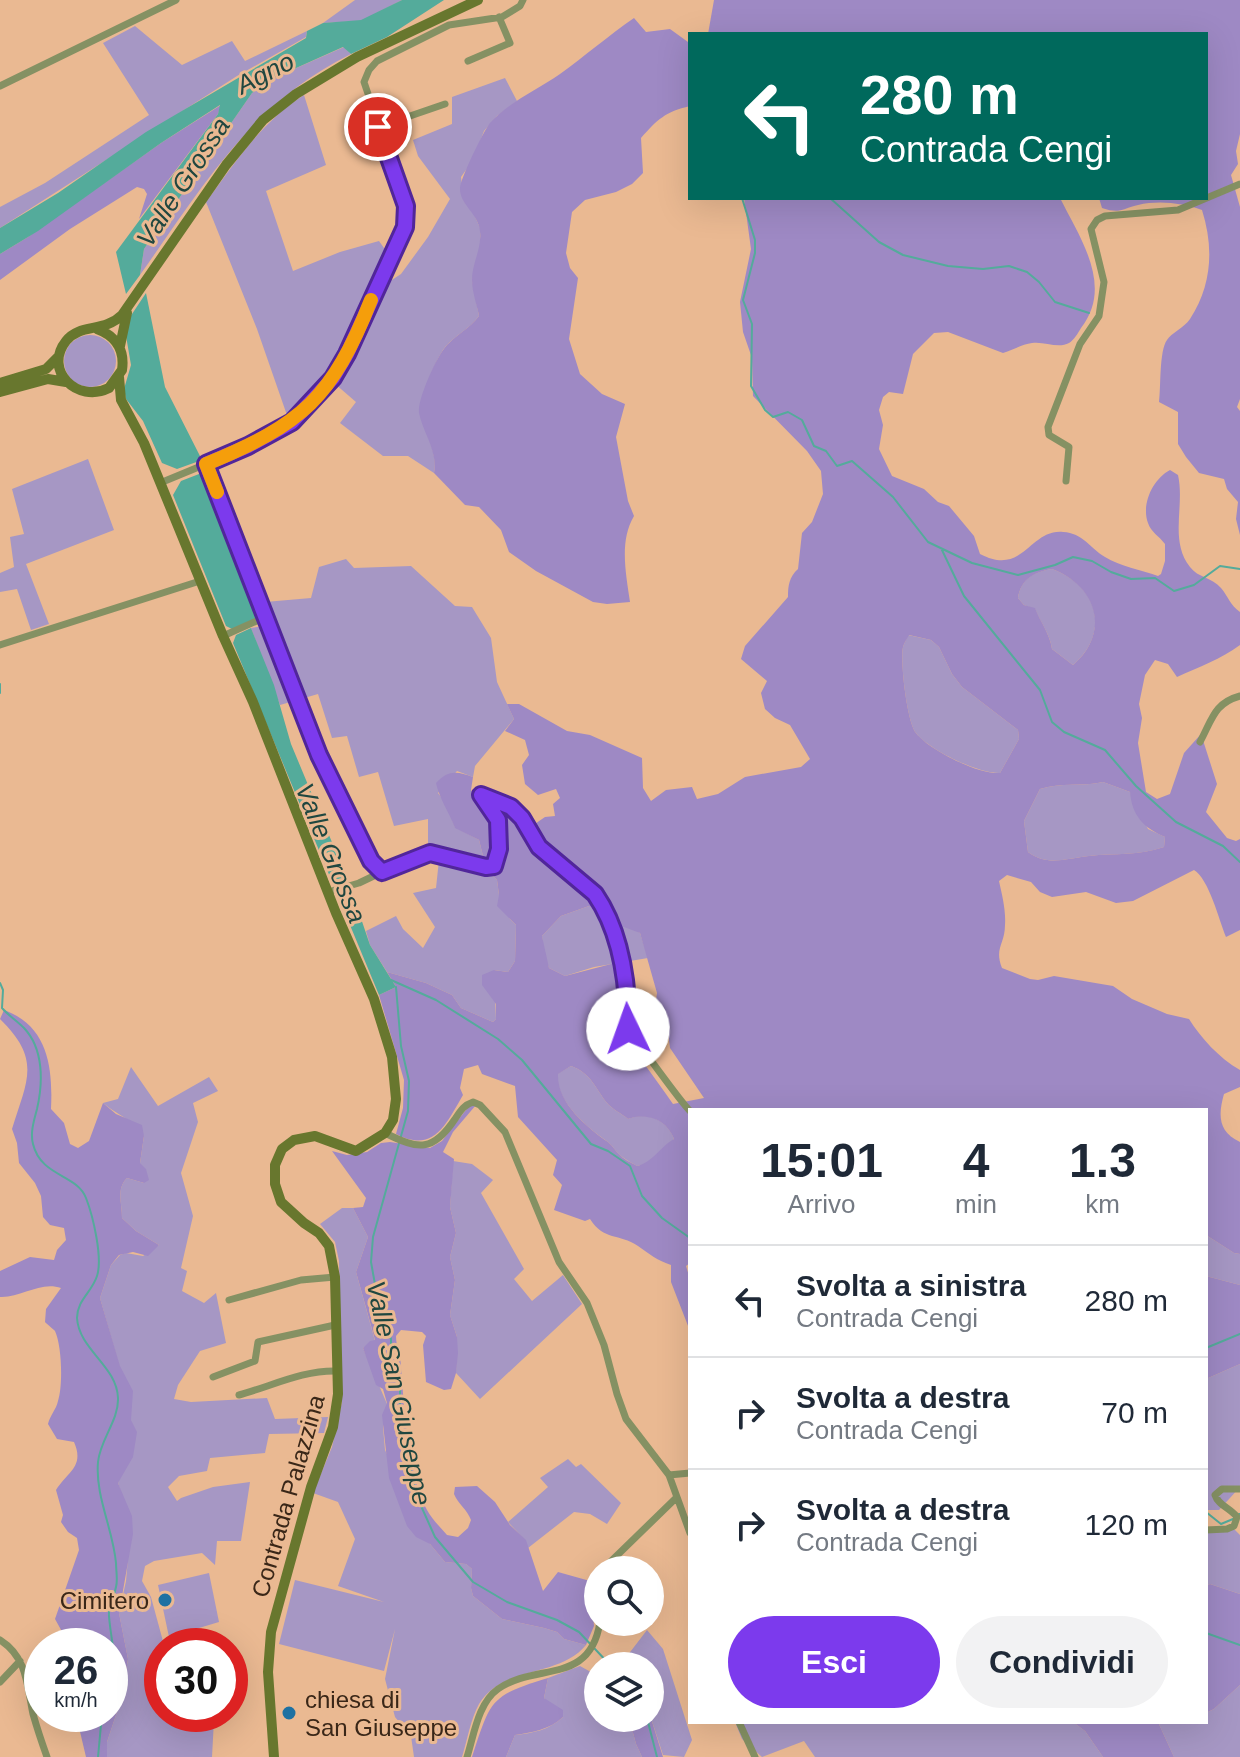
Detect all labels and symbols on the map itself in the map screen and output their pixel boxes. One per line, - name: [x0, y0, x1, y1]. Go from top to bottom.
- water label: Agno: [229, 46, 299, 101]
- pin: [344, 93, 412, 161]
- water label: Valle Grossa: [130, 112, 236, 252]
- water label: Valle Grossa: [289, 779, 373, 927]
- position arrow: [586, 987, 670, 1071]
- water label: Valle San Giuseppe: [361, 1278, 437, 1508]
- street label: Contrada Palazzina: [246, 1391, 330, 1600]
- place label: Cimitero: [60, 1587, 149, 1614]
- marker: Cimitero: [156, 1591, 174, 1609]
- speed limit sign: 30: [144, 1628, 248, 1732]
- place label: chiesa di San Giuseppe: [305, 1686, 457, 1741]
- marker: chiesa di San Giuseppe: [280, 1704, 298, 1722]

